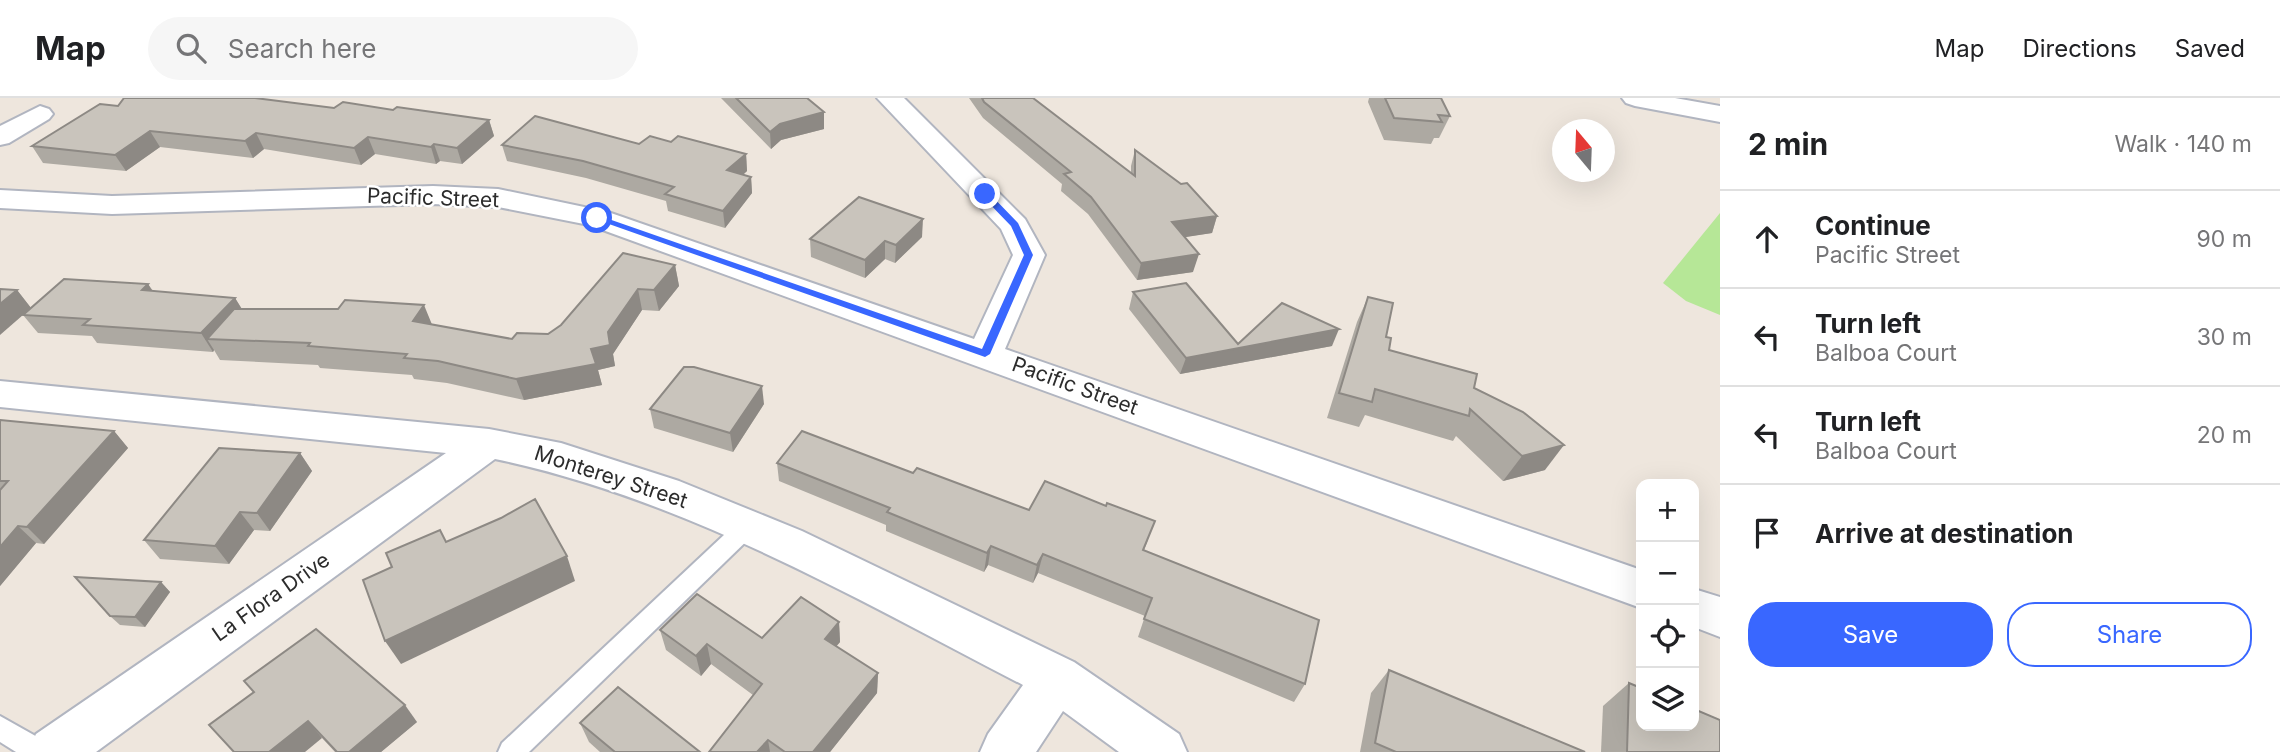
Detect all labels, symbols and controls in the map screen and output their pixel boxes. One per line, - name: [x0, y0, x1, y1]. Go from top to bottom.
- search box: [148, 17, 638, 80]
- text: Map: [35, 28, 106, 68]
- icon: search: [172, 29, 210, 67]
- text: Search here: [228, 33, 376, 64]
- text: Map: [1935, 34, 1984, 63]
- text: Directions: [2022, 34, 2137, 63]
- text: Saved: [2175, 34, 2245, 63]
- north arrow: [1552, 119, 1615, 182]
- text: 2 min: [1748, 126, 1828, 162]
- text: Walk · 140 m: [2114, 130, 2252, 158]
- route end: [969, 178, 1000, 209]
- street label: Pacific Street: [366, 183, 500, 212]
- route start: [581, 202, 612, 233]
- text: Continue: [1815, 210, 1931, 241]
- icon: ahead: [1748, 220, 1786, 258]
- text: 90 m: [2197, 225, 2252, 253]
- text: Pacific Street: [1815, 241, 1960, 269]
- text: Turn left: [1815, 308, 1921, 339]
- icon: left: [1748, 318, 1786, 356]
- text: 30 m: [2197, 323, 2252, 351]
- text: Balboa Court: [1815, 339, 1957, 367]
- street label: Pacific Street: [1009, 351, 1142, 420]
- text: Turn left: [1815, 406, 1921, 437]
- icon: left: [1748, 416, 1786, 454]
- text: 20 m: [2197, 421, 2252, 449]
- text: Balboa Court: [1815, 437, 1957, 465]
- street label: Monterey Street: [532, 440, 691, 513]
- map controls: [1636, 479, 1699, 731]
- button: +: [1636, 479, 1699, 542]
- icon: arrive: [1748, 514, 1786, 552]
- text: Arrive at destination: [1815, 518, 2074, 549]
- button: −: [1636, 542, 1699, 605]
- street label: La Flora Drive: [207, 547, 334, 646]
- button: Save: [1748, 602, 1993, 667]
- button: Share: [2007, 602, 2252, 667]
- button: locate: [1636, 605, 1699, 668]
- button: layers: [1636, 668, 1699, 731]

